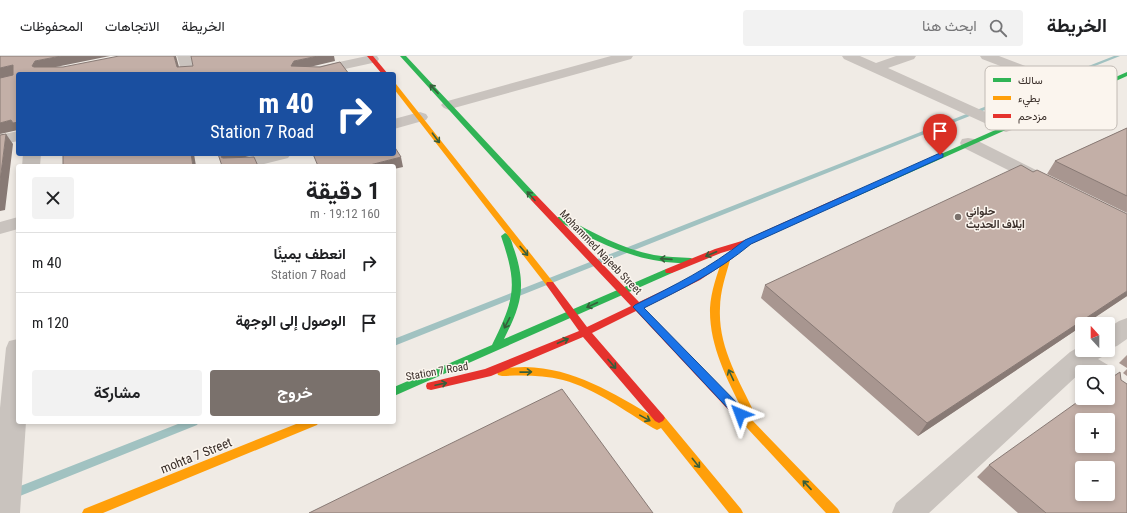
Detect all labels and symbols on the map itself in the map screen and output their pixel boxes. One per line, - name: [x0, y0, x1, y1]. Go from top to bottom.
- legend: [985, 66, 1117, 130]
- text: سالك: [1018, 74, 1043, 87]
- one-way arrow: [429, 84, 439, 94]
- text: بطيء: [1018, 92, 1040, 108]
- text: مزدحم: [1018, 110, 1047, 124]
- pin: [923, 114, 957, 155]
- one-way arrow: [431, 132, 440, 143]
- one-way arrow: [527, 190, 536, 201]
- place label: حلواني ايلاف الحديث: [966, 205, 1025, 231]
- street label: Mohammed Najeeb Street: [557, 207, 644, 297]
- marker: حلواني ايلاف الحديث: [953, 212, 963, 222]
- one-way arrow: [520, 246, 529, 257]
- one-way arrow: [706, 250, 718, 258]
- one-way arrow: [660, 255, 673, 262]
- one-way arrow: [586, 302, 598, 309]
- one-way arrow: [503, 317, 510, 329]
- north arrow: [1075, 317, 1115, 357]
- one-way arrow: [557, 337, 569, 345]
- one-way arrow: [608, 359, 617, 369]
- street label: Station 7 Road: [405, 360, 469, 383]
- one-way arrow: [519, 368, 532, 376]
- one-way arrow: [727, 369, 734, 381]
- one-way arrow: [434, 379, 447, 387]
- position arrow: [719, 393, 761, 435]
- one-way arrow: [639, 415, 651, 423]
- street label: mohta 7 Street: [158, 434, 234, 477]
- one-way arrow: [692, 458, 701, 469]
- one-way arrow: [803, 479, 812, 490]

